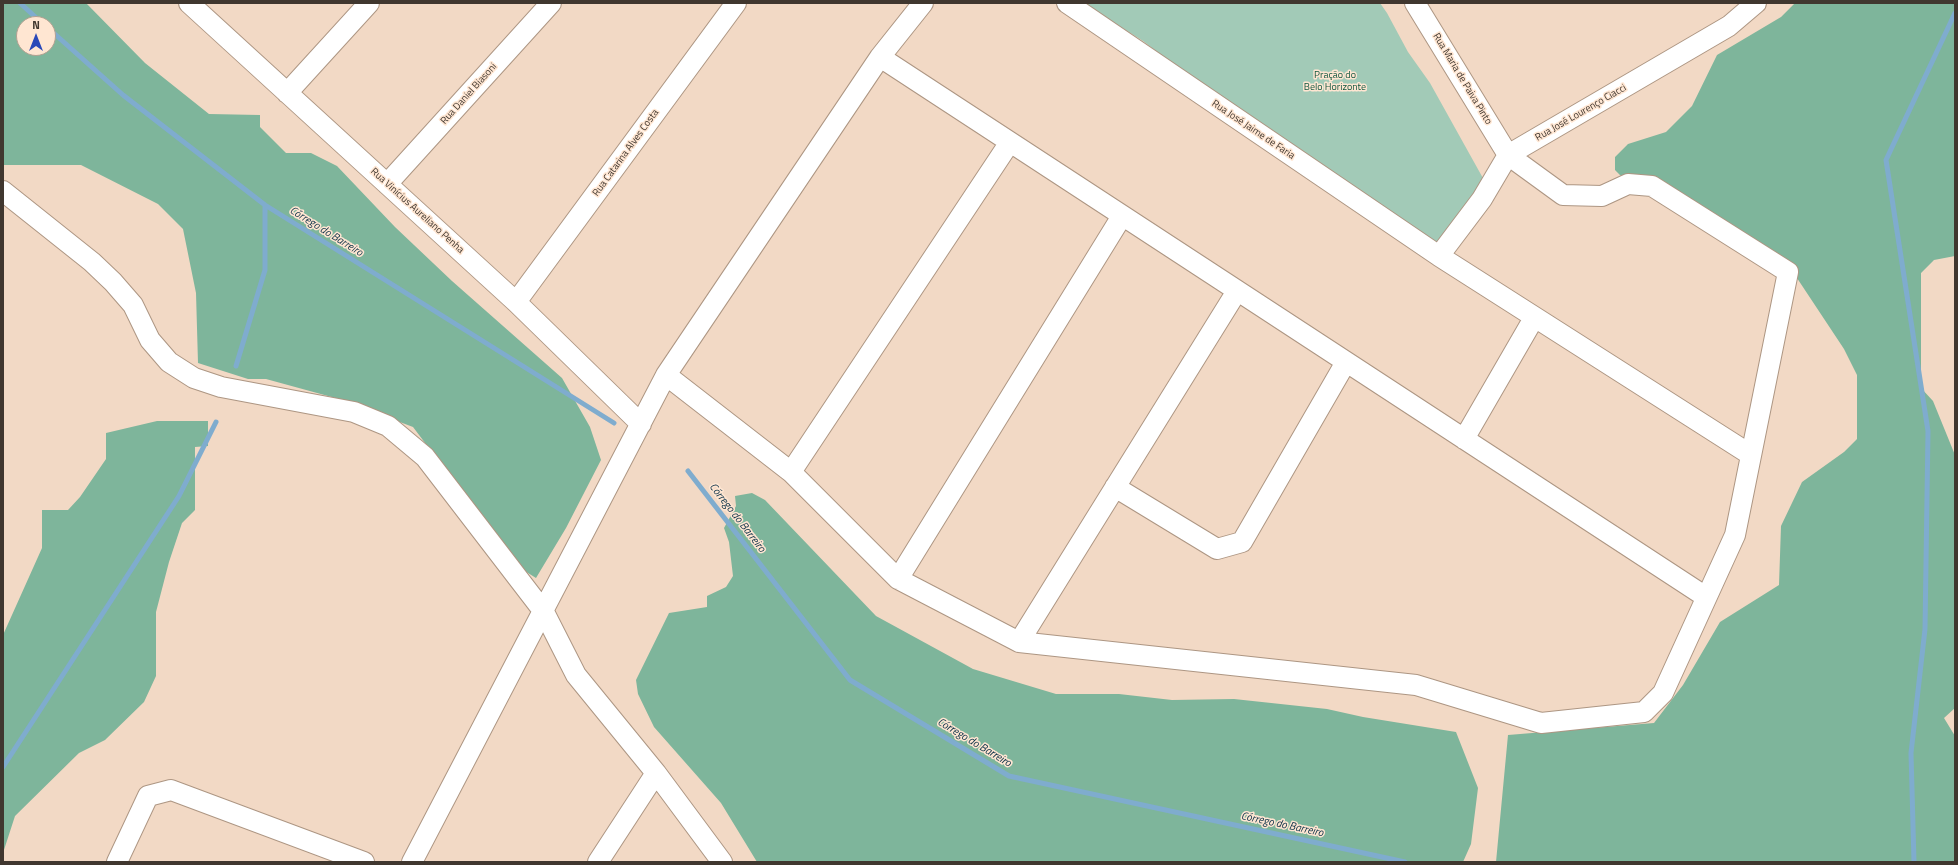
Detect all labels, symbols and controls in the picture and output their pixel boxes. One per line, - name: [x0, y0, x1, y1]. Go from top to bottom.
- north arrow: [16, 16, 56, 56]
- text: N: [32, 17, 40, 33]
- street label: Rua Maria de Paiva Pinto: [1430, 31, 1494, 127]
- street label: Rua Daniel Biasoni: [438, 61, 500, 127]
- park label: Pração do Belo Horizonte: [1304, 70, 1366, 94]
- street label: Rua José Lourenço Ciacci: [1533, 82, 1629, 144]
- street label: Rua José Jaime de Faria: [1209, 98, 1297, 162]
- street label: Rua Catarina Alves Costa: [590, 107, 662, 199]
- street label: Rua Vinícius Aureliano Penha: [368, 166, 466, 256]
- water label: Córrego do Barreiro: [287, 204, 365, 260]
- water label: Córrego do Barreiro: [706, 481, 768, 555]
- water label: Córrego do Barreiro: [935, 716, 1013, 770]
- water label: Córrego do Barreiro: [1240, 810, 1324, 840]

